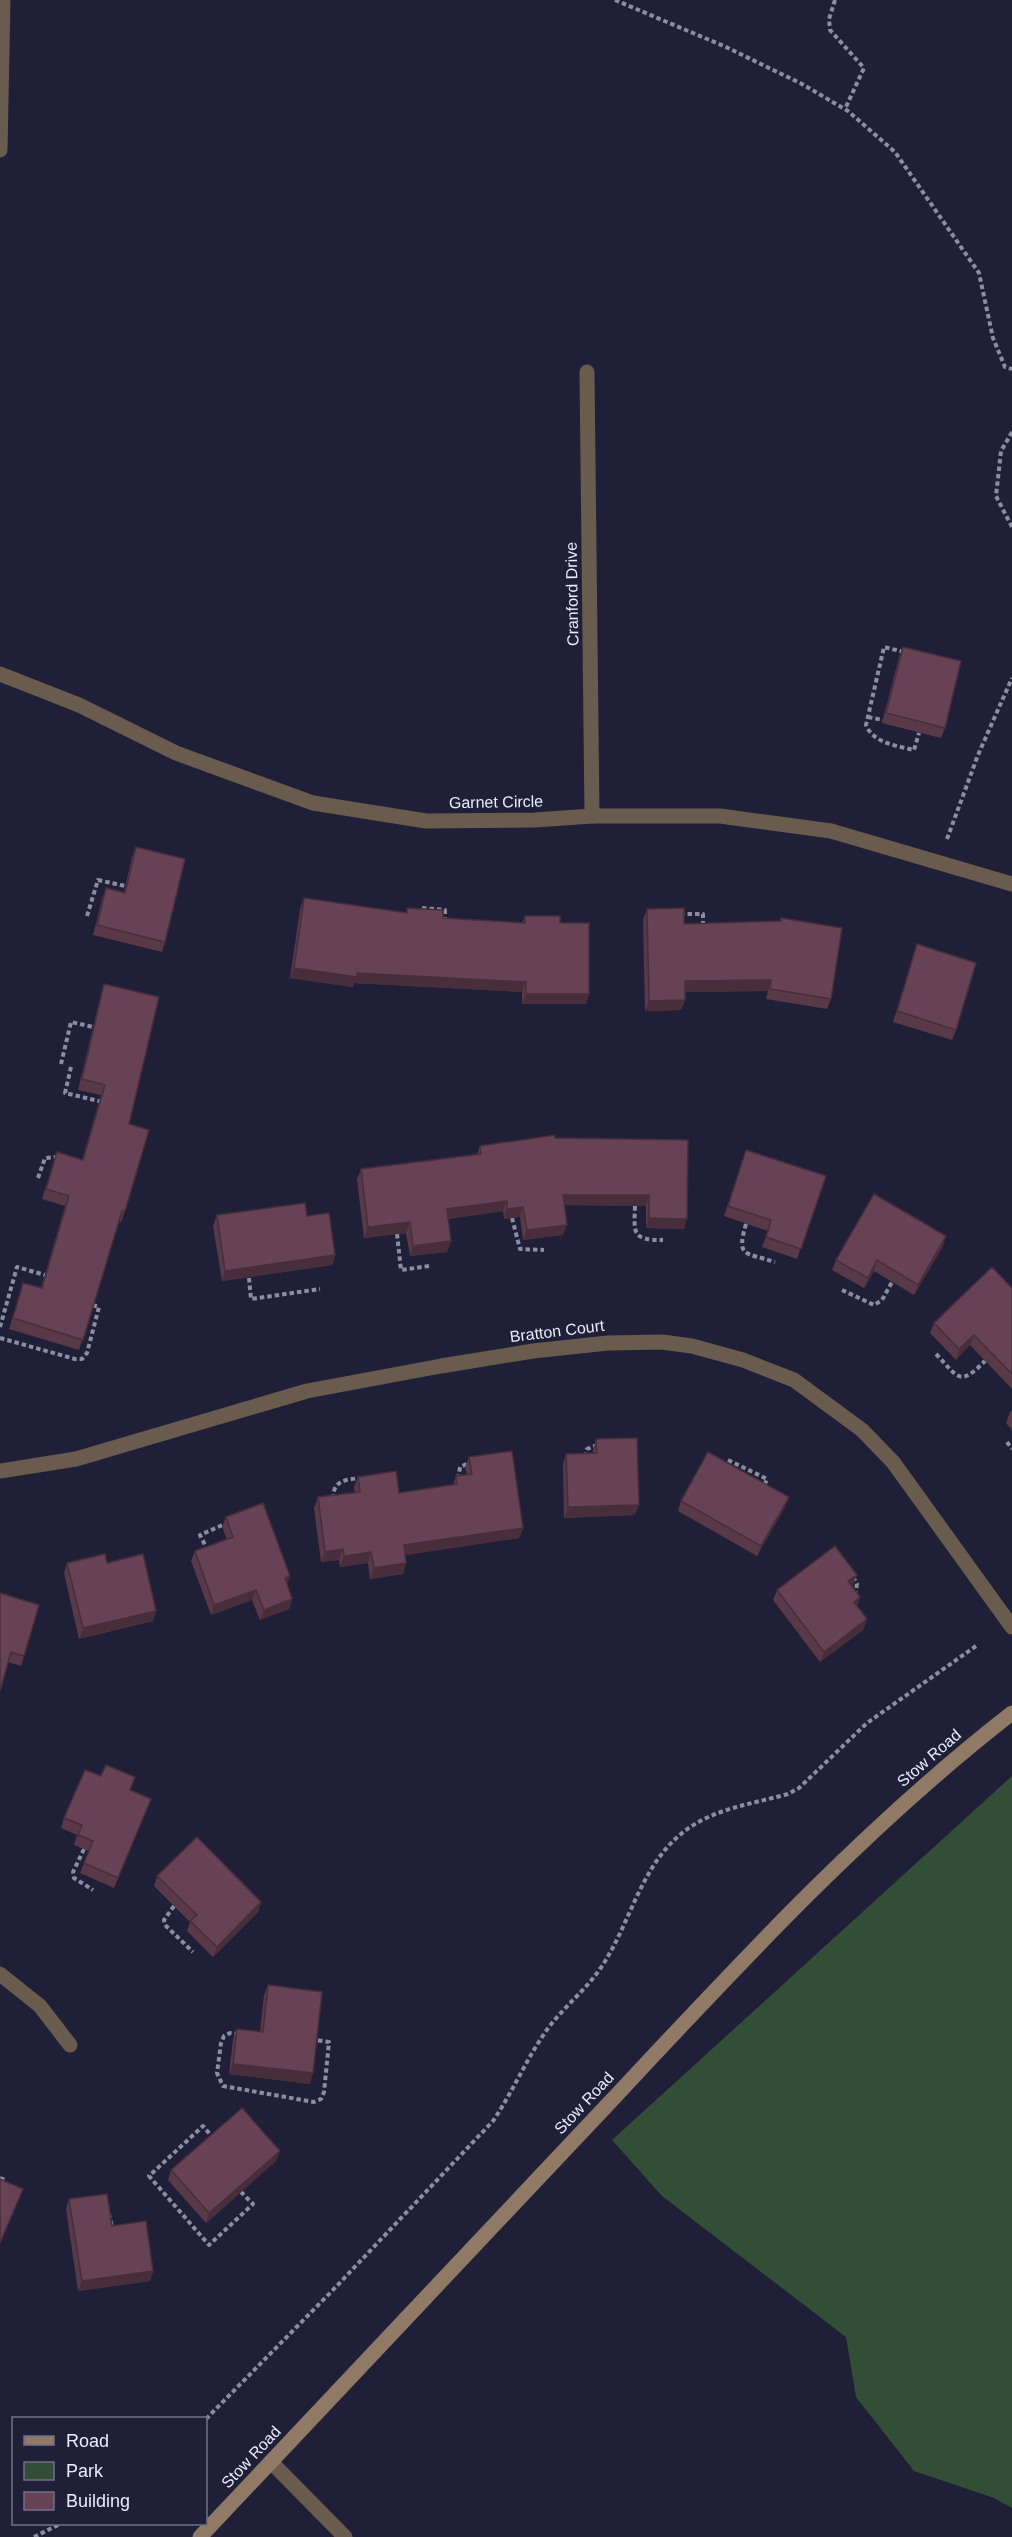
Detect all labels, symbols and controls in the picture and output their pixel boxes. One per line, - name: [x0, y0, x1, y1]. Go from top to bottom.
- street label: Cranford Drive: [563, 542, 581, 646]
- street label: Garnet Circle: [449, 793, 543, 811]
- street label: Bratton Court: [509, 1317, 606, 1345]
- street label: Stow Road: [894, 1726, 964, 1790]
- street label: Stow Road: [551, 2069, 617, 2137]
- legend: [12, 2417, 207, 2525]
- street label: Stow Road: [218, 2423, 284, 2491]
- text: Road: [66, 2431, 109, 2451]
- text: Park: [66, 2461, 104, 2481]
- text: Building: [66, 2491, 130, 2511]

